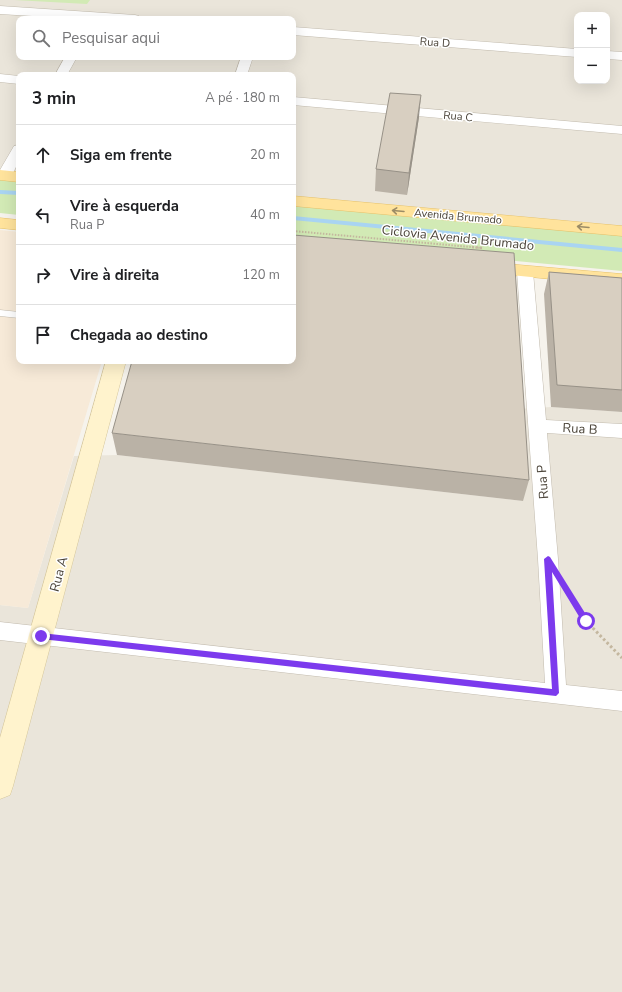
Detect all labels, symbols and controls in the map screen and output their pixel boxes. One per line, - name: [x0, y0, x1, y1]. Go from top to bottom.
- map controls: [574, 12, 610, 84]
- button: +: [574, 12, 610, 48]
- search box: [16, 16, 296, 60]
- icon: search: [30, 27, 52, 49]
- text: Pesquisar aqui: [62, 28, 160, 48]
- street label: Rua D: [419, 34, 451, 51]
- button: −: [574, 48, 610, 84]
- text: 3 min: [32, 87, 76, 110]
- text: A pé · 180 m: [205, 89, 280, 107]
- street label: Rua C: [443, 108, 473, 125]
- icon: ahead: [32, 144, 54, 166]
- text: Siga em frente: [70, 145, 172, 165]
- text: 20 m: [250, 146, 280, 164]
- text: Vire à esquerda: [70, 196, 179, 216]
- icon: left: [32, 204, 54, 226]
- street label: Avenida Brumado: [413, 205, 503, 228]
- text: 40 m: [250, 206, 280, 224]
- one-way arrow: [392, 207, 405, 214]
- text: Rua P: [70, 216, 104, 234]
- street label: Ciclovia Avenida Brumado: [381, 221, 535, 255]
- one-way arrow: [577, 224, 590, 231]
- icon: right: [32, 264, 54, 286]
- text: Vire à direita: [70, 265, 159, 285]
- text: 120 m: [242, 266, 280, 284]
- icon: arrive: [32, 324, 54, 346]
- text: Chegada ao destino: [70, 325, 208, 345]
- street label: Rua B: [562, 419, 598, 439]
- street label: Rua P: [533, 464, 553, 500]
- street label: Rua A: [46, 554, 72, 594]
- route start: [577, 612, 595, 630]
- route end: [32, 627, 50, 645]

